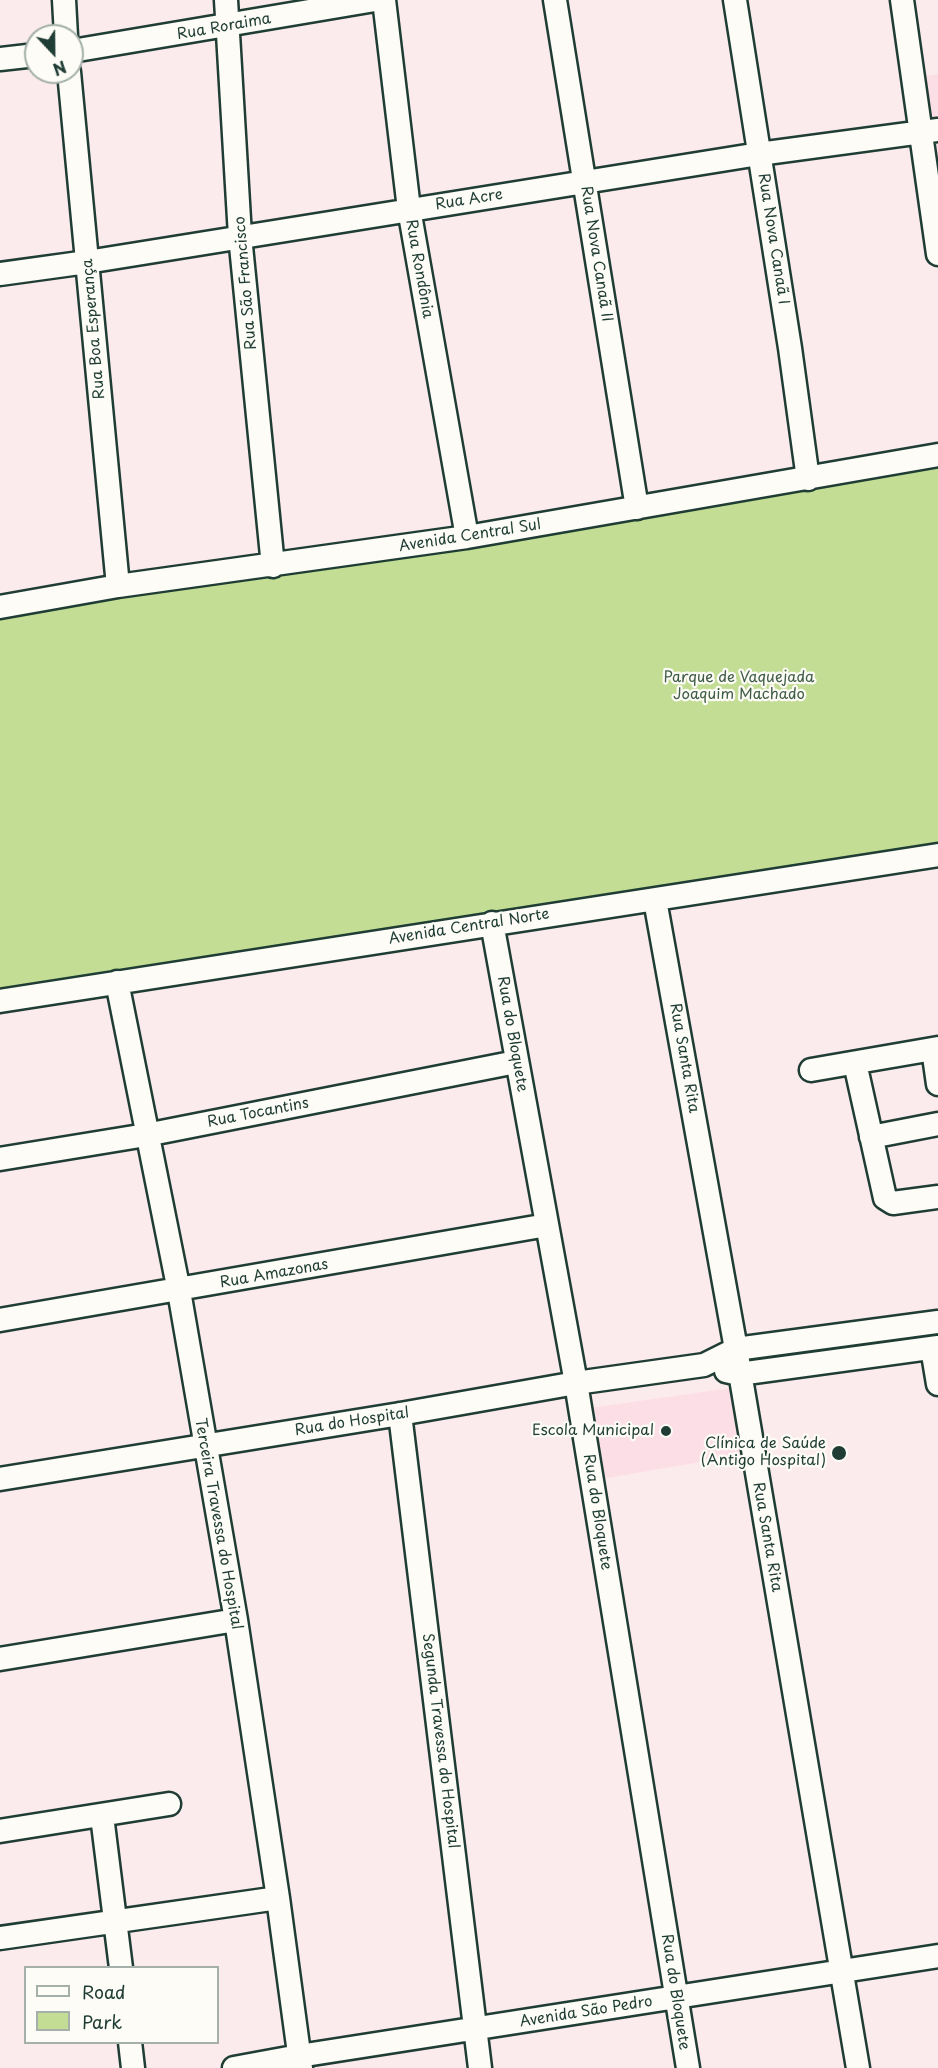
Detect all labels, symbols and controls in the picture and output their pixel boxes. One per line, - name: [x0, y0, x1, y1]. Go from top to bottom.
- street label: Rua Roraima: [176, 10, 272, 44]
- north arrow: [24, 24, 84, 84]
- text: N: [50, 55, 70, 82]
- street label: Rua Nova Canaã I: [754, 172, 792, 306]
- street label: Rua Nova Canaã II: [576, 185, 616, 323]
- street label: Rua Acre: [434, 186, 504, 214]
- street label: Rua São Francisco: [231, 215, 261, 351]
- street label: Rua Rondônia: [401, 218, 437, 320]
- street label: Rua Boa Esperança: [79, 258, 109, 400]
- street label: Avenida Central Sul: [398, 516, 542, 556]
- park label: Parque de Vaquejada Joaquim Machado: [664, 669, 814, 704]
- street label: Avenida Central Norte: [387, 905, 551, 949]
- street label: Rua do Bloquete: [493, 975, 531, 1093]
- street label: Rua Santa Rita: [665, 1002, 703, 1114]
- street label: Rua Tocantins: [206, 1094, 310, 1132]
- street label: Rua Amazonas: [218, 1256, 330, 1292]
- street label: Rua do Hospital: [293, 1404, 411, 1440]
- street label: Terceira Travessa do Hospital: [191, 1417, 245, 1631]
- place label: Escola Municipal: [532, 1422, 654, 1440]
- marker: Escola Municipal: [659, 1424, 673, 1438]
- place label: Clínica de Saúde (Antigo Hospital): [701, 1435, 826, 1470]
- marker: Clínica de Saúde (Antigo Hospital): [830, 1444, 848, 1462]
- street label: Rua do Bloquete: [579, 1453, 615, 1571]
- street label: Rua Santa Rita: [748, 1481, 786, 1593]
- street label: Segunda Travessa do Hospital: [418, 1632, 462, 1850]
- street label: Rua do Bloquete: [657, 1933, 693, 2051]
- legend: [24, 1966, 219, 2044]
- text: Road: [82, 1978, 126, 2005]
- street label: Avenida São Pedro: [518, 1993, 654, 2031]
- text: Park: [82, 2008, 122, 2035]

